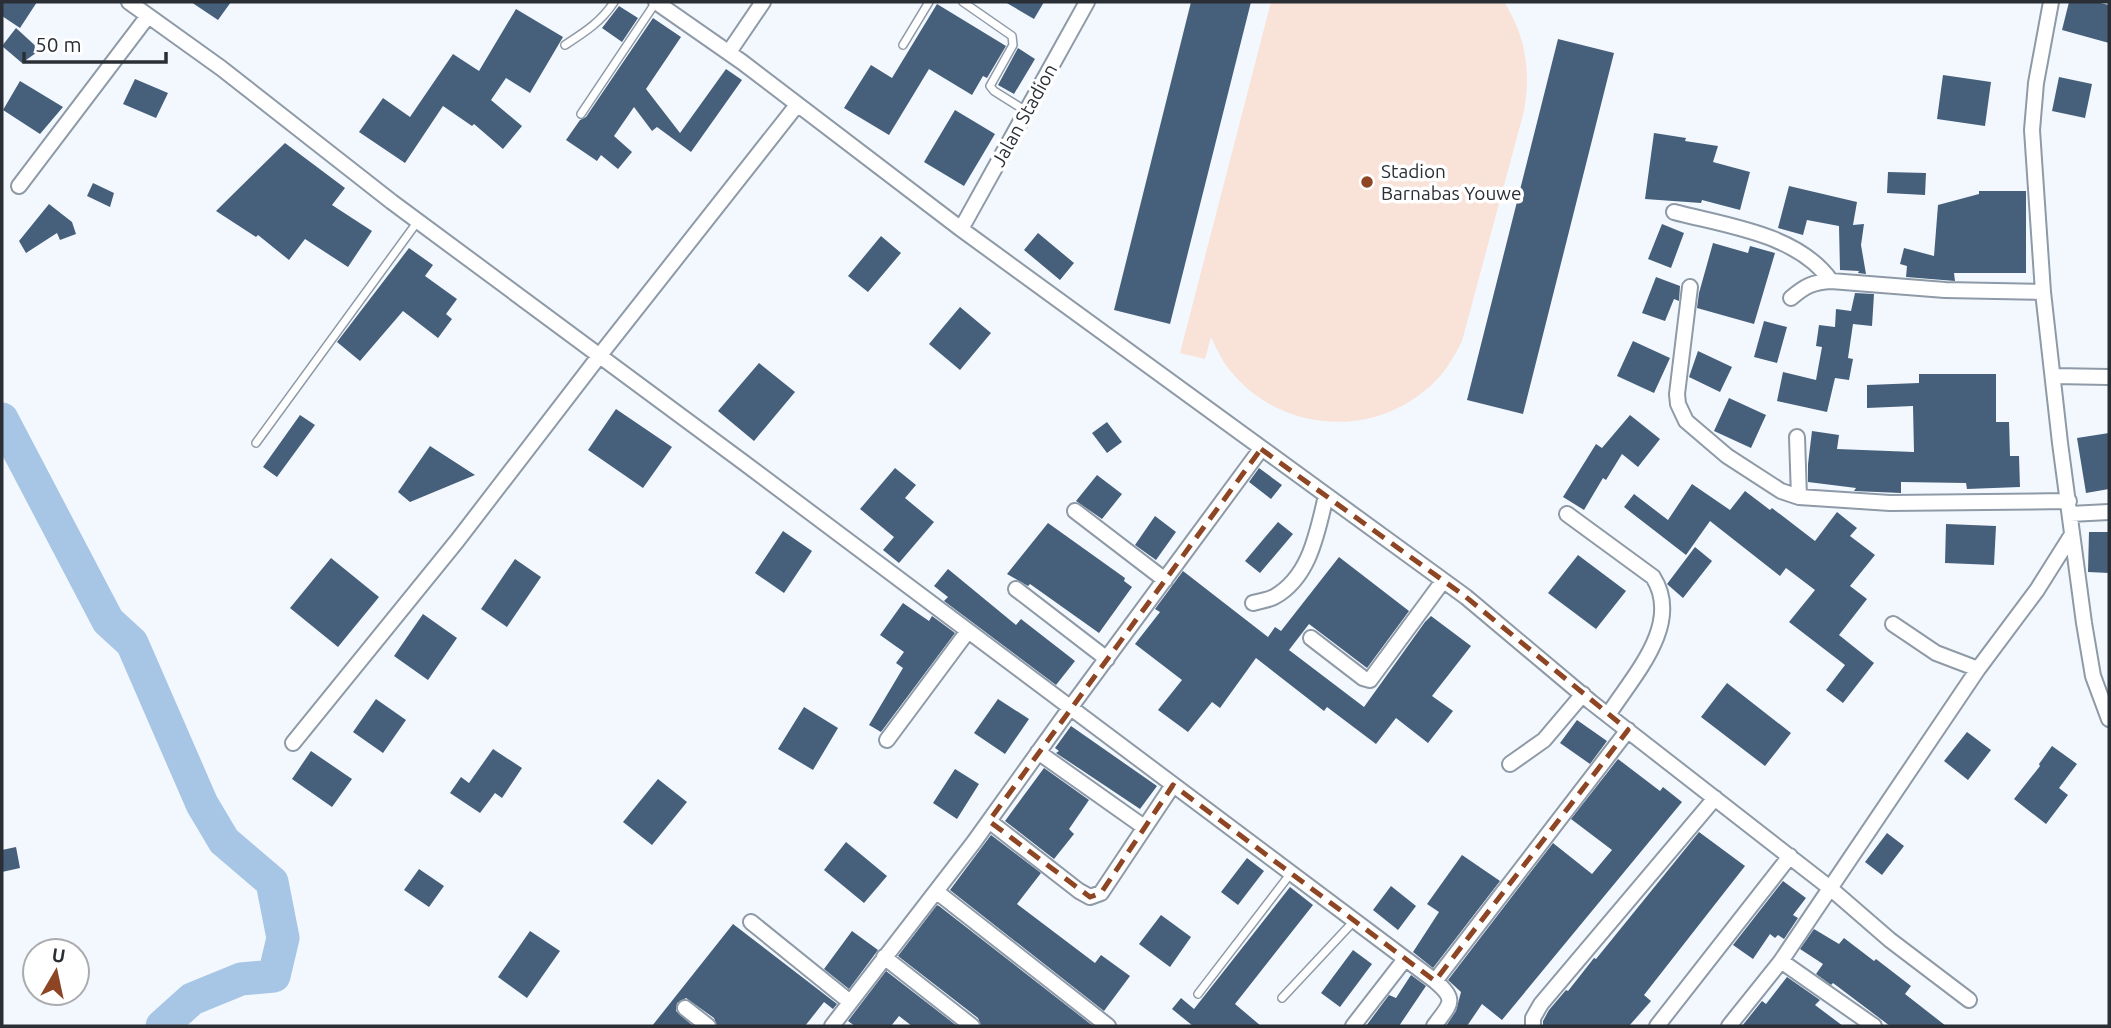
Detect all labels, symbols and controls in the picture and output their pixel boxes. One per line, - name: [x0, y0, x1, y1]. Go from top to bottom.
- scale bar: [24, 21, 166, 65]
- text: 50 m: [35, 32, 82, 56]
- street label: Jalan Stadion: [987, 60, 1061, 170]
- place label: Stadion Barnabas Youwe: [1381, 160, 1521, 204]
- marker: Stadion Barnabas Youwe: [1359, 174, 1375, 190]
- north arrow: [21, 937, 91, 1007]
- text: U: [50, 943, 67, 967]

